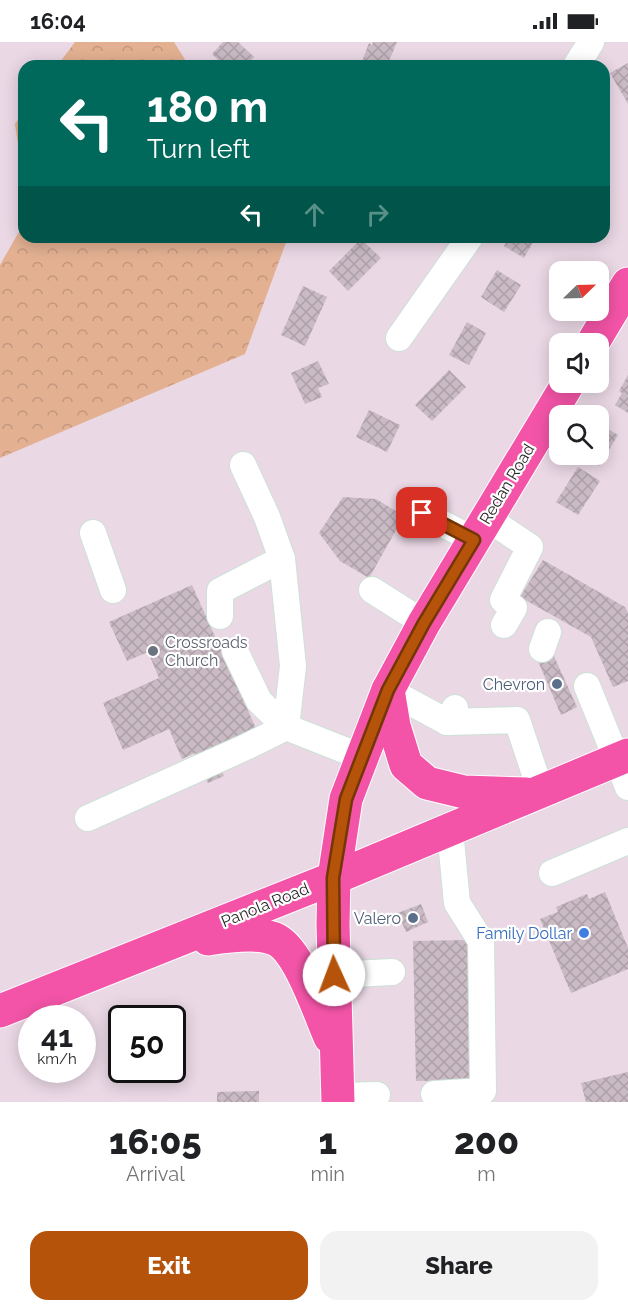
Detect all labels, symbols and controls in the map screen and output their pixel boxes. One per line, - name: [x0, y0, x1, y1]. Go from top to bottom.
- text: 16:04: [30, 8, 86, 34]
- text: 180 m: [147, 83, 268, 132]
- icon: left: [48, 84, 126, 162]
- text: Turn left: [147, 133, 250, 164]
- icon: left: [235, 198, 268, 231]
- icon: ahead: [298, 198, 331, 231]
- icon: right: [361, 198, 394, 231]
- north arrow: [549, 261, 609, 321]
- map controls: [549, 261, 609, 465]
- button: sound: [549, 333, 609, 393]
- button: search: [549, 405, 609, 465]
- street label: Redan Road: [476, 440, 538, 527]
- pin: [396, 487, 447, 538]
- icon: arrive: [405, 496, 438, 529]
- place label: Crossroads Church: [165, 633, 248, 670]
- marker: Crossroads Church: [146, 644, 160, 658]
- place label: Chevron: [483, 675, 545, 694]
- marker: Chevron: [550, 677, 564, 691]
- street label: Panola Road: [218, 879, 312, 931]
- place label: Valero: [354, 909, 401, 928]
- marker: Valero: [406, 911, 420, 925]
- place label: Family Dollar: [476, 924, 572, 943]
- marker: Family Dollar: [577, 926, 591, 940]
- position arrow: [302, 943, 366, 1007]
- speed limit sign: 50: [108, 1005, 186, 1083]
- text: 41: [41, 1019, 73, 1054]
- text: km/h: [37, 1050, 77, 1068]
- text: 16:05: [109, 1120, 202, 1162]
- text: 1: [318, 1120, 337, 1162]
- text: 200: [454, 1120, 519, 1162]
- text: Arrival: [126, 1162, 185, 1186]
- text: min: [311, 1162, 345, 1186]
- text: m: [477, 1162, 496, 1186]
- button: Exit: [30, 1231, 308, 1300]
- button: Share: [320, 1231, 598, 1300]

